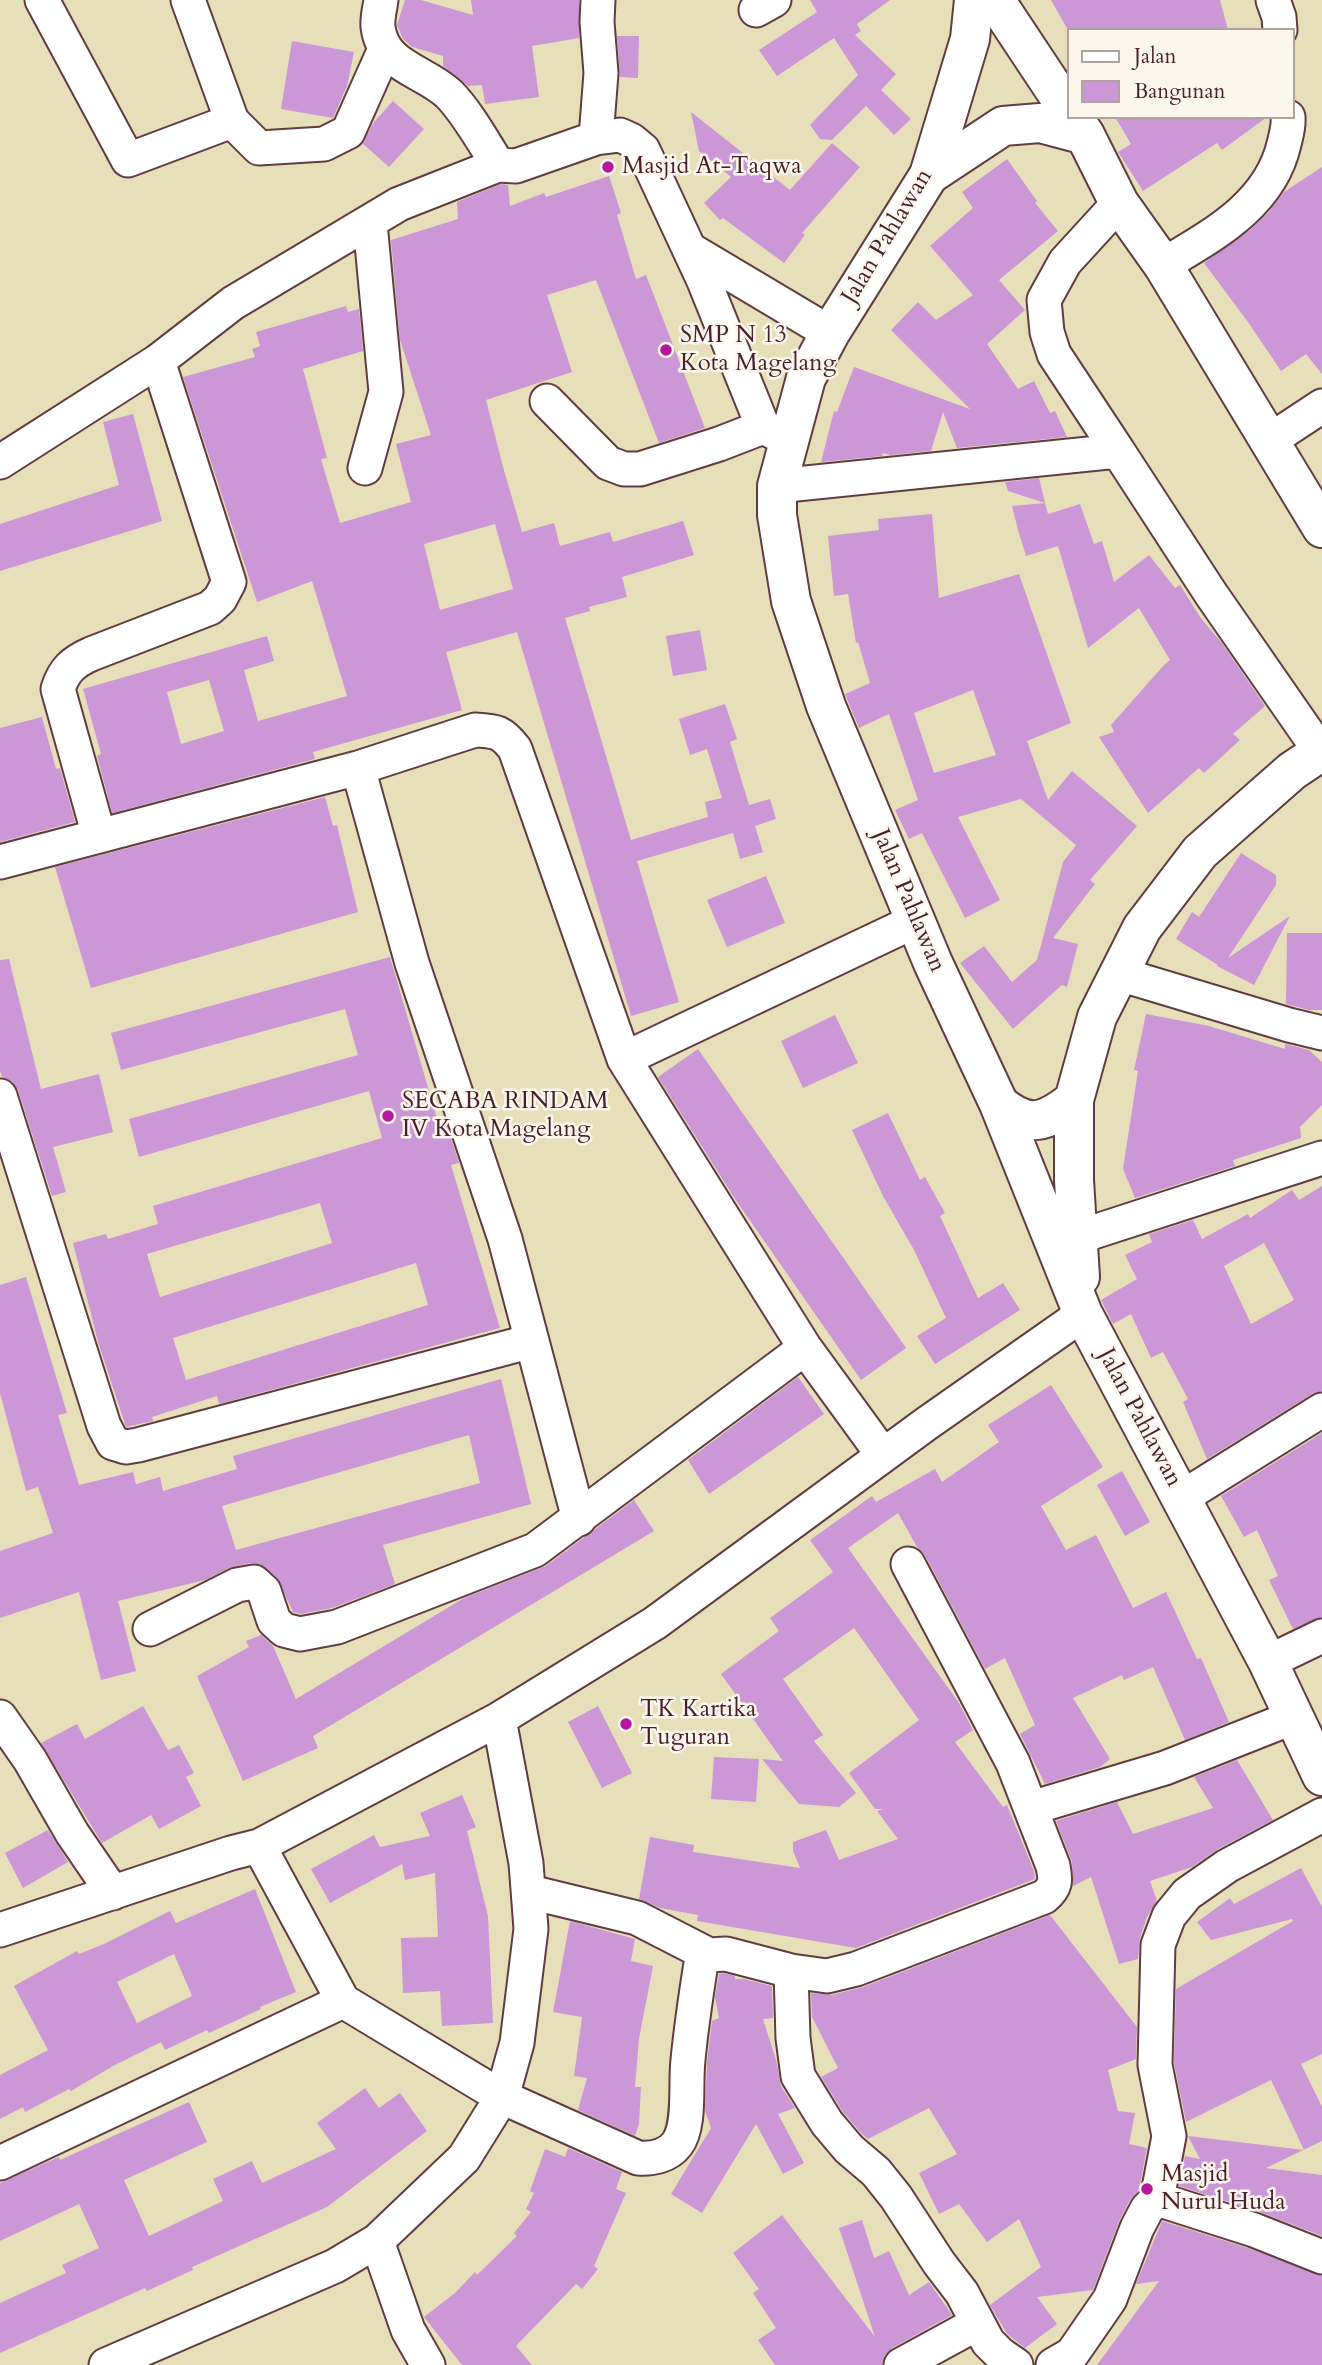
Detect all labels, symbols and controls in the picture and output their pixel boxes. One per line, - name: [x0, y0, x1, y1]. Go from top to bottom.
- legend: [1066, 28, 1294, 119]
- text: Jalan: [1134, 42, 1177, 71]
- text: Bangunan: [1134, 77, 1226, 106]
- place label: Masjid At-Taqwa: [622, 153, 802, 181]
- marker: Masjid At-Taqwa: [600, 159, 616, 175]
- street label: Jalan Pahlawan: [836, 164, 940, 310]
- place label: SMP N 13 Kota Magelang: [680, 322, 836, 378]
- marker: SMP N 13 Kota Magelang: [658, 342, 674, 358]
- street label: Jalan Pahlawan: [865, 825, 951, 977]
- place label: SECABA RINDAM IV Kota Magelang: [402, 1088, 609, 1144]
- marker: SECABA RINDAM IV Kota Magelang: [380, 1108, 396, 1124]
- street label: Jalan Pahlawan: [1090, 1344, 1188, 1492]
- place label: TK Kartika Tuguran: [640, 1696, 756, 1752]
- marker: TK Kartika Tuguran: [618, 1716, 634, 1732]
- place label: Masjid Nurul Huda: [1161, 2161, 1286, 2217]
- marker: Masjid Nurul Huda: [1139, 2181, 1155, 2197]

